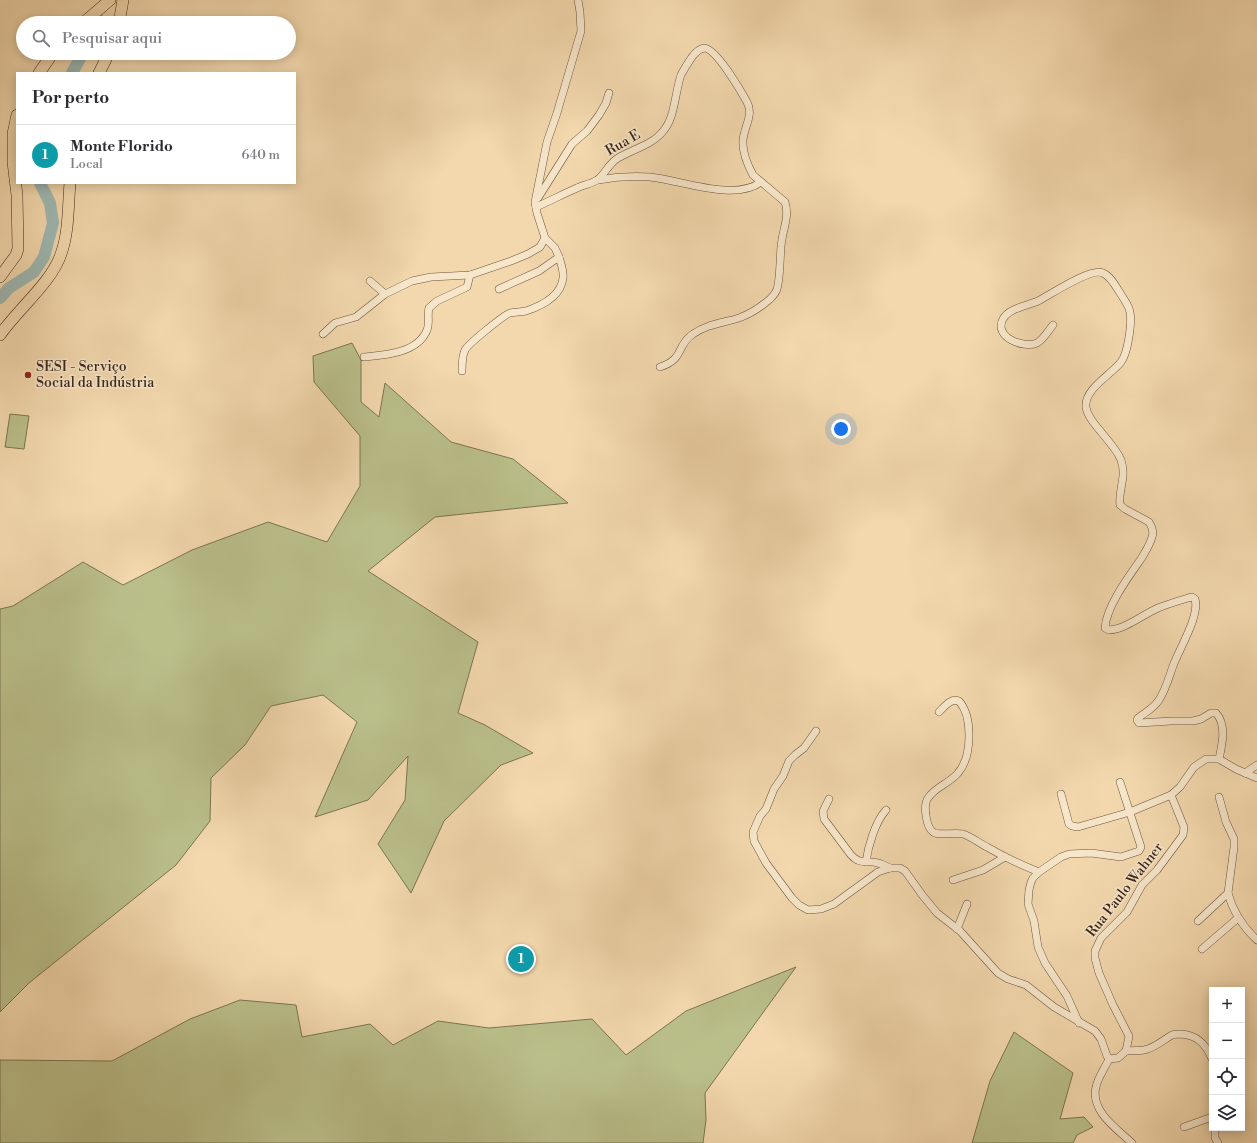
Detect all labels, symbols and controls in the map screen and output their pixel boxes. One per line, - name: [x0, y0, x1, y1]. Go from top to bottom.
- search box: [16, 16, 296, 60]
- icon: search: [30, 27, 52, 49]
- text: Pesquisar aqui: [62, 29, 162, 48]
- text: Por perto: [32, 87, 109, 109]
- street label: Rua E: [602, 126, 644, 160]
- text: Monte Florido: [70, 137, 173, 156]
- text: 1: [42, 147, 48, 163]
- text: 640 m: [241, 147, 280, 163]
- text: Local: [70, 156, 103, 172]
- place label: SESI - Serviço Social da Indústria: [36, 358, 155, 392]
- marker: SESI - Serviço Social da Indústria: [23, 370, 33, 380]
- your location: [831, 419, 851, 439]
- street label: Rua Paulo Wahner: [1082, 839, 1168, 941]
- pin: 1: [508, 944, 534, 974]
- map controls: [1209, 987, 1245, 1131]
- button: +: [1209, 987, 1245, 1023]
- button: −: [1209, 1023, 1245, 1059]
- button: locate: [1209, 1059, 1245, 1095]
- button: layers: [1209, 1095, 1245, 1131]

